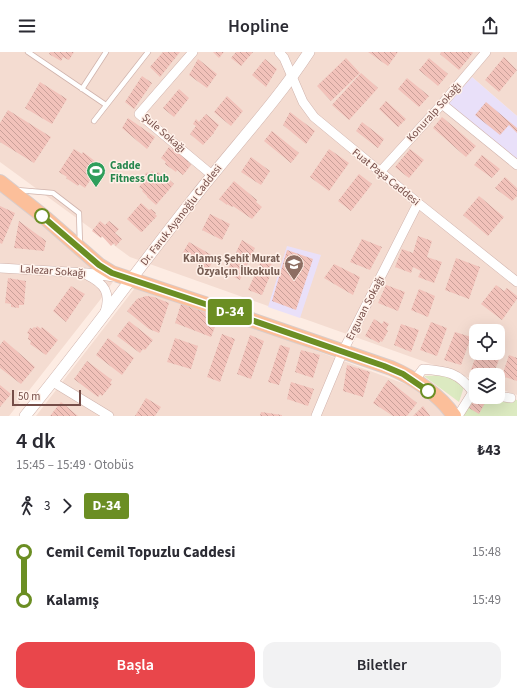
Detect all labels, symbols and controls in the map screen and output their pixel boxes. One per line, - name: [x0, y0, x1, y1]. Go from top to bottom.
- text: Hopline: [228, 14, 289, 39]
- icon: menu: [16, 15, 38, 37]
- icon: share: [479, 15, 501, 37]
- street label: Konuralp Sokağı: [403, 79, 465, 145]
- street label: Şule Sokağı: [139, 110, 189, 156]
- street label: Fuat Paşa Caddesi: [349, 145, 423, 209]
- place label: Cadde Fitness Club: [110, 158, 169, 186]
- sports icon: Cadde Fitness Club: [85, 160, 107, 188]
- street label: Dr. Faruk Ayanoğlu Caddesi: [137, 161, 225, 269]
- unlabelled marker: [34, 208, 50, 224]
- place label: Kalamış Şehit Murat Özyalçın İlkokulu: [183, 251, 281, 279]
- school or university icon: Kalamış Şehit Murat Özyalçın İlkokulu: [283, 253, 305, 281]
- street label: Lalezar Sokağı: [19, 261, 87, 281]
- street label: Erguvan Sokağı: [342, 273, 388, 343]
- line badge: D-34: [202, 299, 258, 325]
- text: D-34: [216, 302, 244, 322]
- map controls: [469, 324, 505, 404]
- button: locate: [469, 324, 505, 360]
- button: layers: [469, 368, 505, 404]
- unlabelled marker: [420, 383, 436, 399]
- scale bar: [12, 388, 81, 407]
- text: 50 m: [18, 389, 40, 404]
- text: 4 dk: [16, 425, 56, 457]
- text: ₺43: [477, 440, 501, 461]
- text: 15:45 – 15:49 · Otobüs: [16, 456, 134, 474]
- icon: walk: [16, 495, 38, 517]
- icon: forward: [56, 495, 78, 517]
- text: D-34: [92, 496, 121, 516]
- text: 3: [44, 497, 50, 515]
- text: Cemil Cemil Topuzlu Caddesi: [46, 542, 235, 563]
- text: 15:48: [472, 543, 501, 561]
- text: Kalamış: [46, 590, 99, 611]
- text: 15:49: [472, 591, 501, 609]
- button: Başla: [16, 642, 255, 688]
- button: Biletler: [263, 642, 501, 688]

